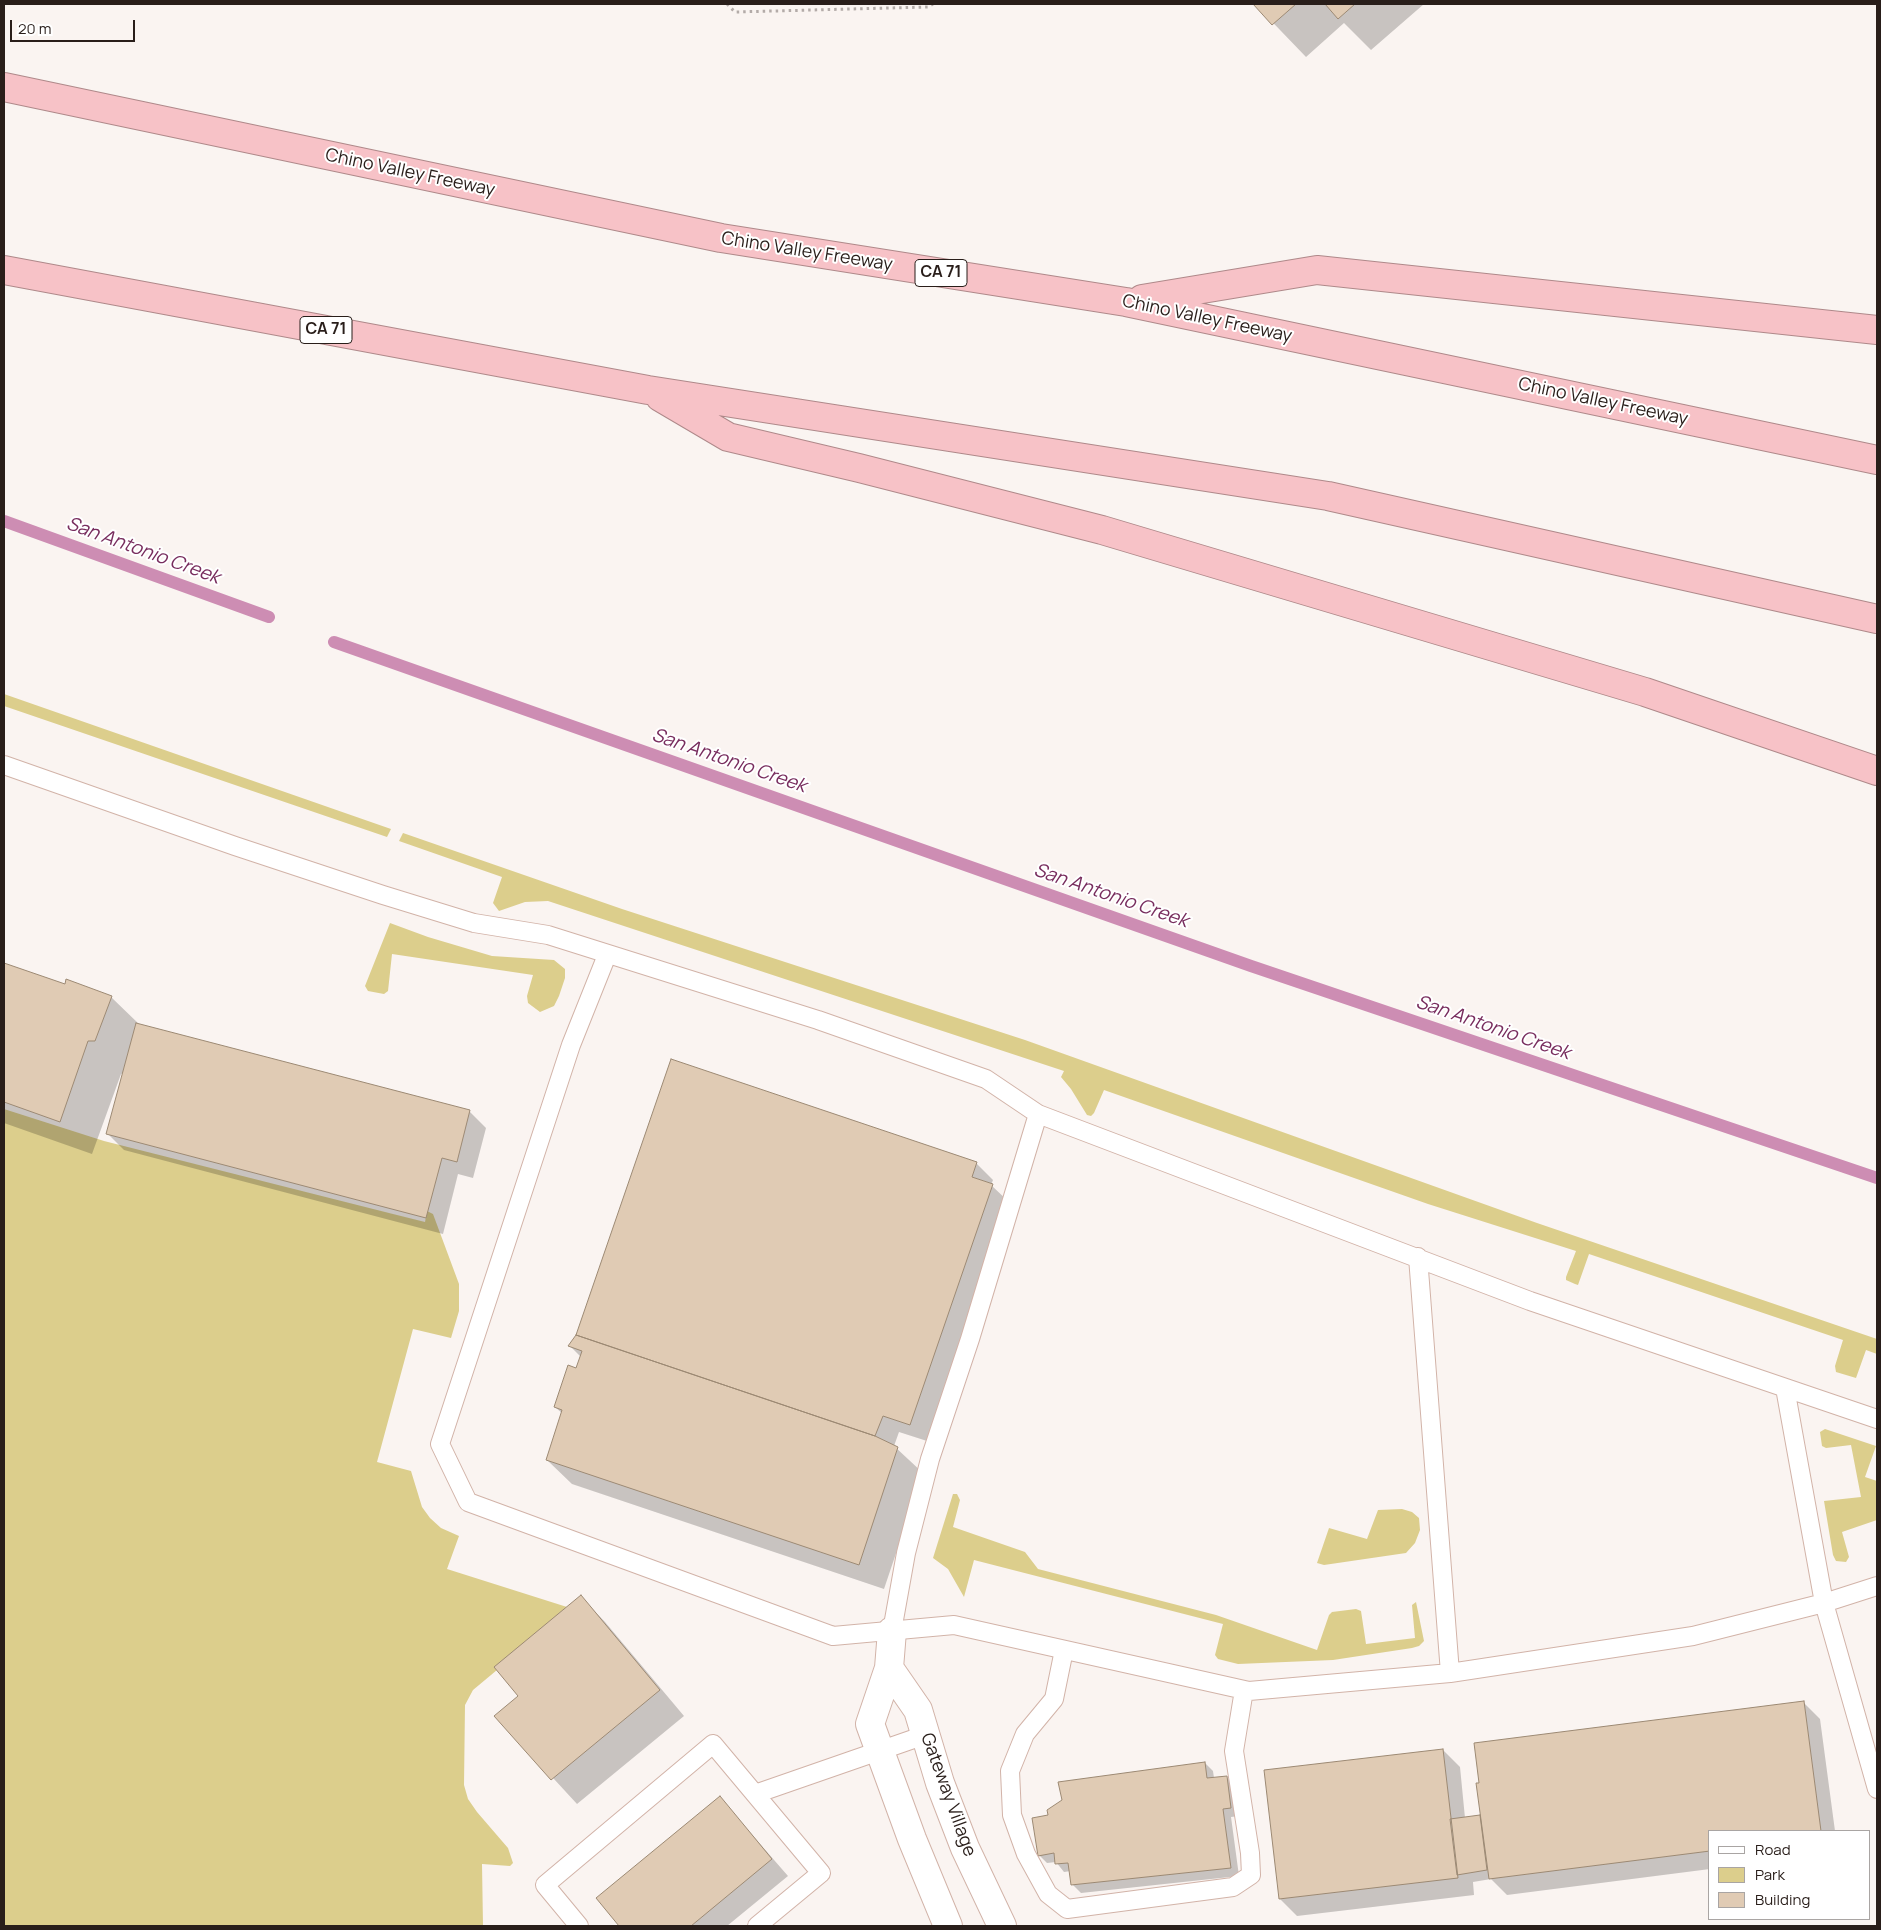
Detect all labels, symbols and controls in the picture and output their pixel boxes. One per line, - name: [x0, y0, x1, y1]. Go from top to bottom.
- scale bar: [12, 10, 138, 42]
- text: 20 m: [18, 18, 51, 39]
- street label: Chino Valley Freeway: [323, 144, 497, 202]
- street label: Chino Valley Freeway: [720, 228, 894, 276]
- road number: CA 71: [915, 260, 967, 286]
- street label: Chino Valley Freeway: [1120, 290, 1294, 348]
- road number: CA 71: [300, 316, 352, 344]
- street label: Chino Valley Freeway: [1516, 373, 1690, 431]
- water label: San Antonio Creek: [63, 513, 223, 589]
- water label: San Antonio Creek: [649, 724, 809, 798]
- water label: San Antonio Creek: [1031, 859, 1191, 933]
- water label: San Antonio Creek: [1413, 991, 1573, 1065]
- street label: Gateway Village: [916, 1730, 980, 1860]
- legend: [1708, 1830, 1871, 1920]
- text: Road: [1755, 1839, 1791, 1860]
- text: Park: [1755, 1864, 1785, 1885]
- text: Building: [1755, 1889, 1810, 1910]

